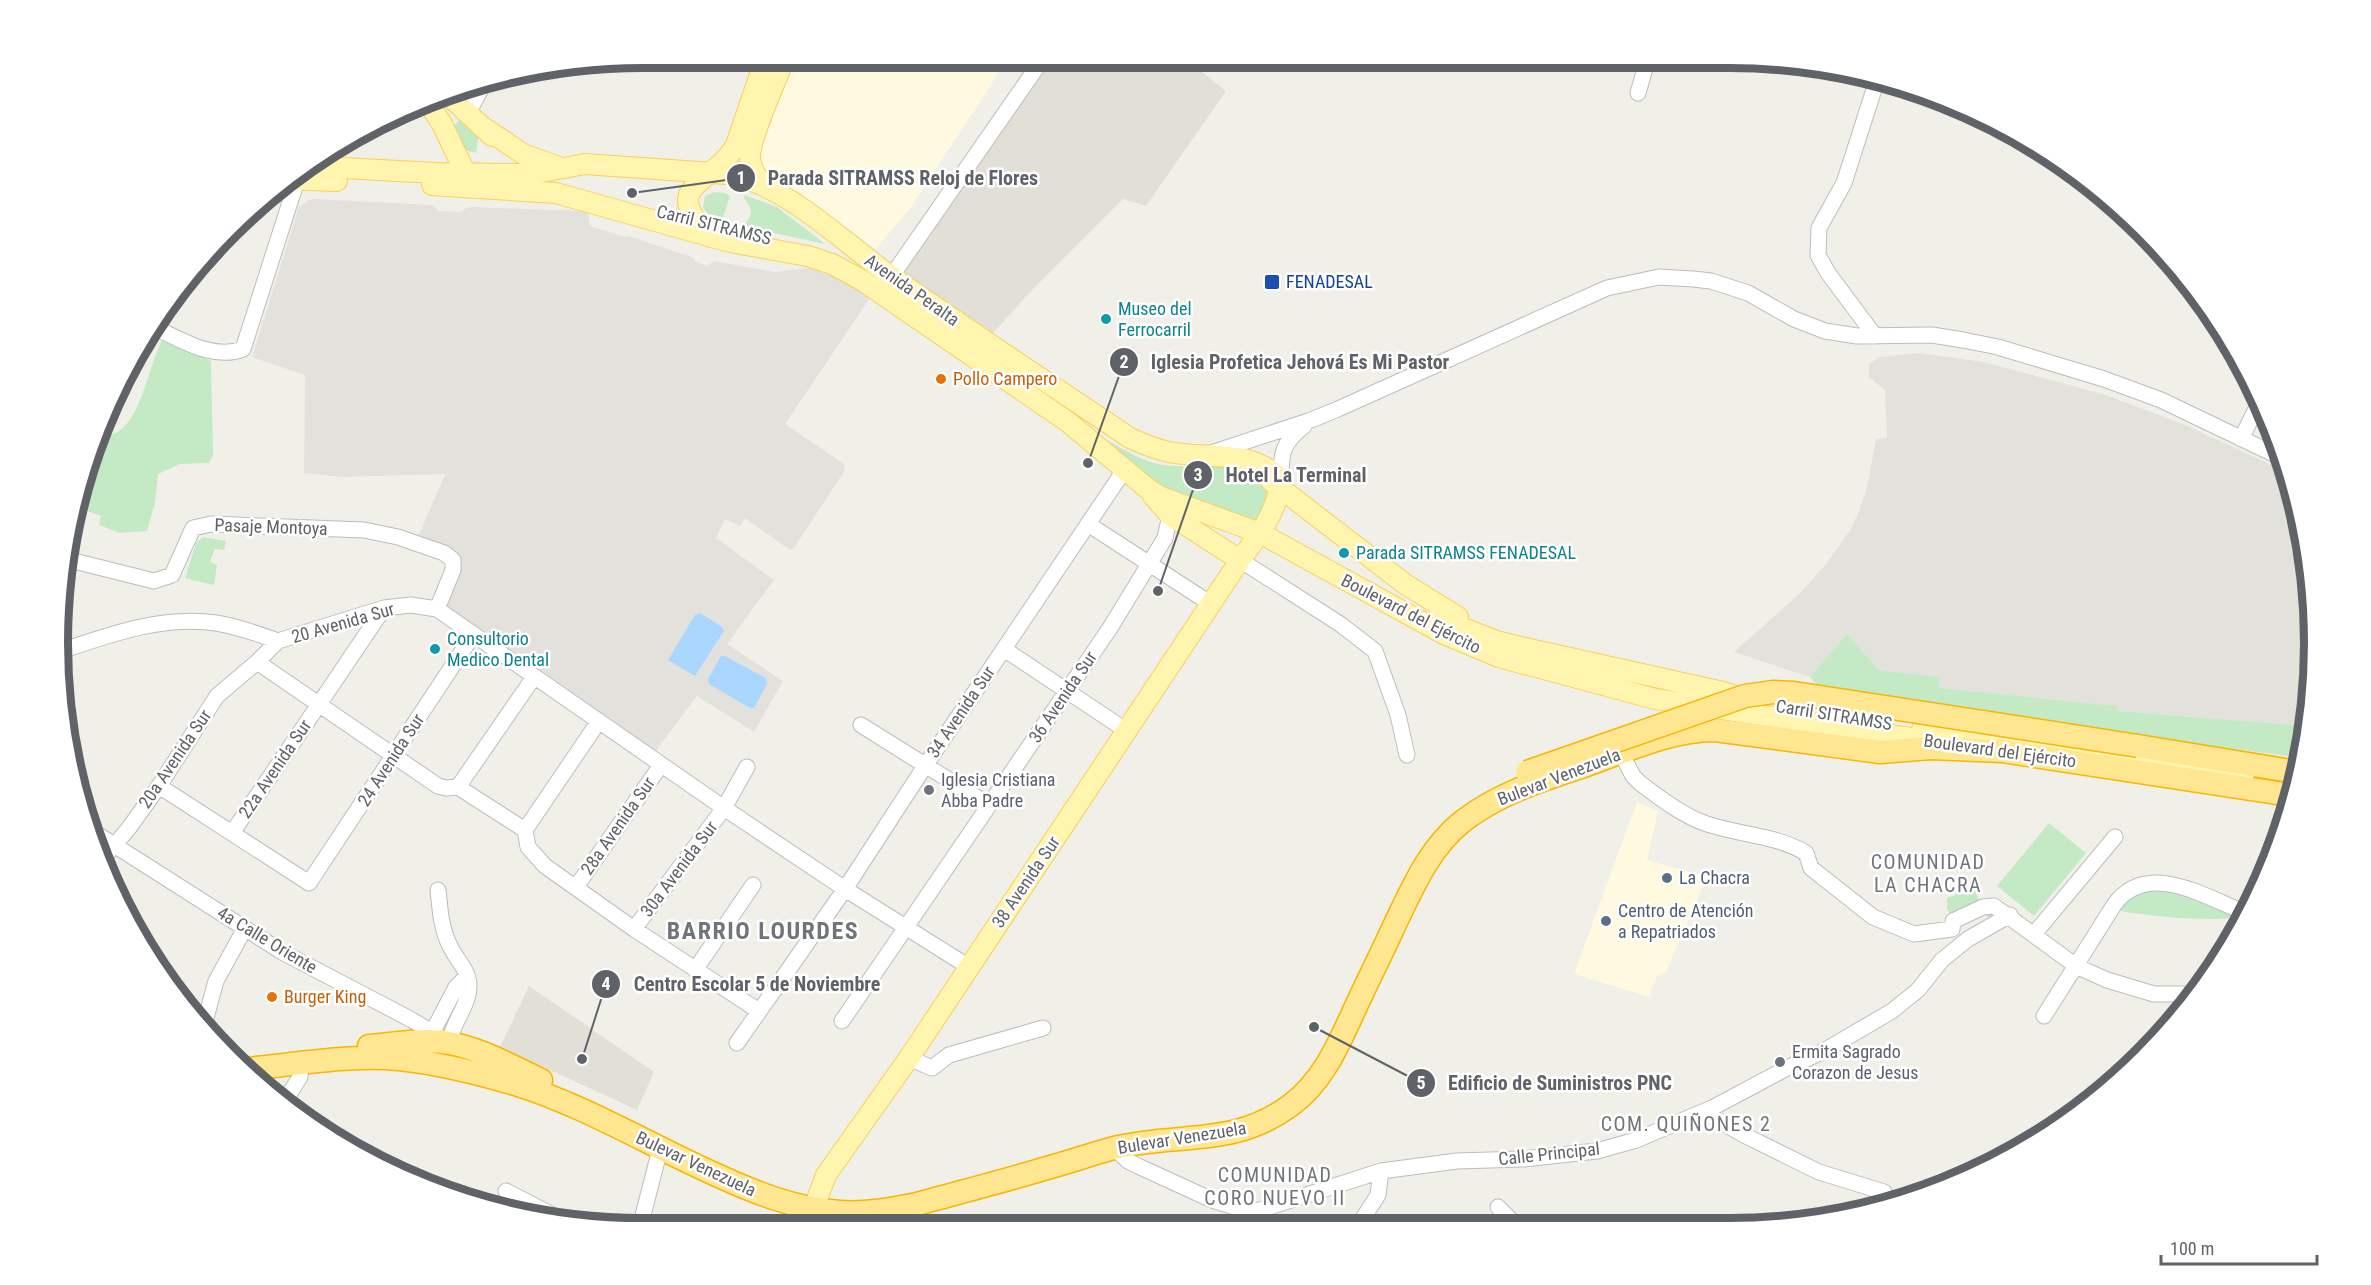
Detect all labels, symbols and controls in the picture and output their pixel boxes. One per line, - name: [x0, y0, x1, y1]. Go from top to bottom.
- callout: Parada SITRAMSS Reloj de Flores: [726, 159, 1050, 197]
- text: Parada SITRAMSS Reloj de Flores: [768, 166, 1038, 190]
- text: 1: [736, 167, 746, 188]
- street label: Carril SITRAMSS: [655, 200, 774, 249]
- street label: Avenida Peralta: [861, 249, 964, 330]
- place label: FENADESAL: [1286, 271, 1373, 292]
- marker: FENADESAL: [1263, 273, 1281, 291]
- place label: Museo del Ferrocarril: [1118, 298, 1192, 340]
- marker: Museo del Ferrocarril: [1099, 312, 1113, 326]
- callout: Iglesia Profetica Jehová Es Mi Pastor: [1109, 343, 1461, 381]
- text: Iglesia Profetica Jehová Es Mi Pastor: [1151, 350, 1450, 374]
- text: 2: [1119, 351, 1129, 372]
- place label: Pollo Campero: [953, 368, 1057, 389]
- marker: Pollo Campero: [934, 372, 948, 386]
- callout: Hotel La Terminal: [1183, 456, 1379, 494]
- text: Hotel La Terminal: [1226, 463, 1366, 487]
- text: 3: [1193, 464, 1203, 485]
- street label: Pasaje Montoya: [214, 514, 328, 539]
- place label: Parada SITRAMSS FENADESAL: [1356, 542, 1576, 563]
- marker: Parada SITRAMSS FENADESAL: [1337, 546, 1351, 560]
- street label: Boulevard del Ejército: [1338, 569, 1484, 658]
- street label: 20 Avenida Sur: [289, 598, 397, 647]
- place label: Consultorio Medico Dental: [447, 628, 549, 670]
- marker: Consultorio Medico Dental: [428, 642, 442, 656]
- street label: 36 Avenida Sur: [1024, 647, 1101, 746]
- street label: 34 Avenida Sur: [922, 662, 999, 761]
- street label: Carril SITRAMSS: [1774, 695, 1894, 734]
- street label: 20a Avenida Sur: [134, 705, 216, 812]
- street label: 24 Avenida Sur: [353, 709, 429, 810]
- street label: 22a Avenida Sur: [234, 715, 316, 822]
- street label: Boulevard del Ejército: [1923, 729, 2078, 772]
- street label: Bulevar Venezuela: [1494, 743, 1623, 810]
- place label: Iglesia Cristiana Abba Padre: [941, 769, 1056, 811]
- street label: 28a Avenida Sur: [576, 772, 659, 879]
- marker: Iglesia Cristiana Abba Padre: [922, 783, 936, 797]
- street label: 30a Avenida Sur: [636, 816, 722, 921]
- street label: 38 Avenida Sur: [987, 832, 1064, 931]
- district label: COMUNIDAD LA CHACRA: [1871, 850, 1985, 897]
- place label: La Chacra: [1679, 867, 1750, 888]
- marker: La Chacra: [1660, 871, 1674, 885]
- place label: Centro de Atención a Repatriados: [1618, 900, 1754, 942]
- street label: 4a Calle Oriente: [214, 902, 321, 978]
- marker: Centro de Atención a Repatriados: [1599, 914, 1613, 928]
- district label: BARRIO LOURDES: [667, 917, 859, 945]
- callout: Centro Escolar 5 de Noviembre: [591, 965, 892, 1003]
- text: Centro Escolar 5 de Noviembre: [634, 972, 880, 996]
- text: 4: [601, 973, 611, 994]
- place label: Burger King: [284, 986, 366, 1007]
- marker: Burger King: [265, 990, 279, 1004]
- place label: Ermita Sagrado Corazon de Jesus: [1792, 1041, 1918, 1083]
- marker: Ermita Sagrado Corazon de Jesus: [1773, 1055, 1787, 1069]
- callout: Edificio de Suministros PNC: [1406, 1064, 1684, 1102]
- text: Edificio de Suministros PNC: [1448, 1071, 1672, 1095]
- text: 5: [1416, 1072, 1426, 1093]
- district label: COM. QUIÑONES 2: [1601, 1112, 1771, 1136]
- street label: Bulevar Venezuela: [1116, 1117, 1248, 1158]
- street label: Bulevar Venezuela: [633, 1127, 760, 1201]
- street label: Calle Principal: [1497, 1138, 1601, 1169]
- district label: COMUNIDAD CORO NUEVO II: [1204, 1163, 1346, 1210]
- scale bar: [2161, 1228, 2317, 1266]
- text: 100 m: [2170, 1238, 2214, 1259]

